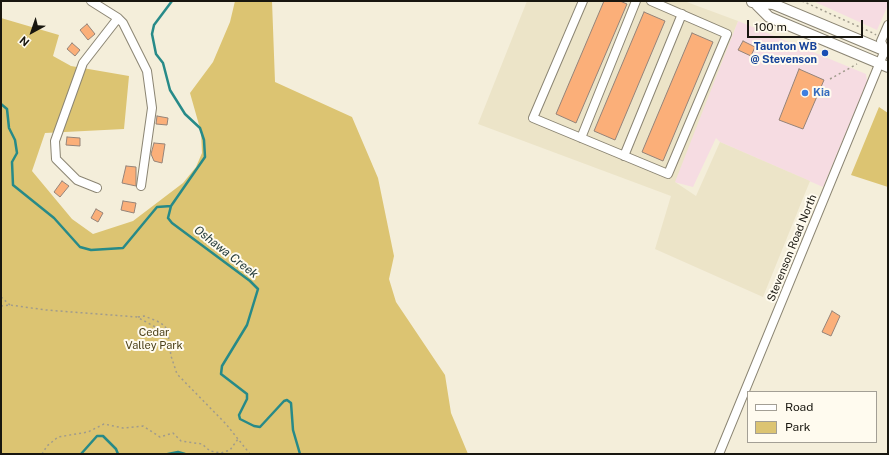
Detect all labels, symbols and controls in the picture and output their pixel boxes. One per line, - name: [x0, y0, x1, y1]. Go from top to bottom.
- north arrow: [12, 12, 52, 52]
- scale bar: [749, 12, 865, 38]
- text: 100 m: [754, 20, 787, 34]
- text: N: [17, 34, 31, 49]
- place label: Taunton WB @ Stevenson: [750, 40, 817, 66]
- marker: Taunton WB @ Stevenson: [820, 48, 830, 58]
- place label: Kia: [813, 86, 830, 100]
- marker: Kia: [800, 88, 810, 98]
- street label: Stevenson Road North: [765, 193, 819, 303]
- water label: Oshawa Creek: [191, 223, 261, 281]
- park label: Cedar Valley Park: [125, 326, 183, 352]
- legend: [747, 391, 877, 443]
- text: Road: [785, 400, 813, 414]
- text: Park: [785, 420, 811, 434]

